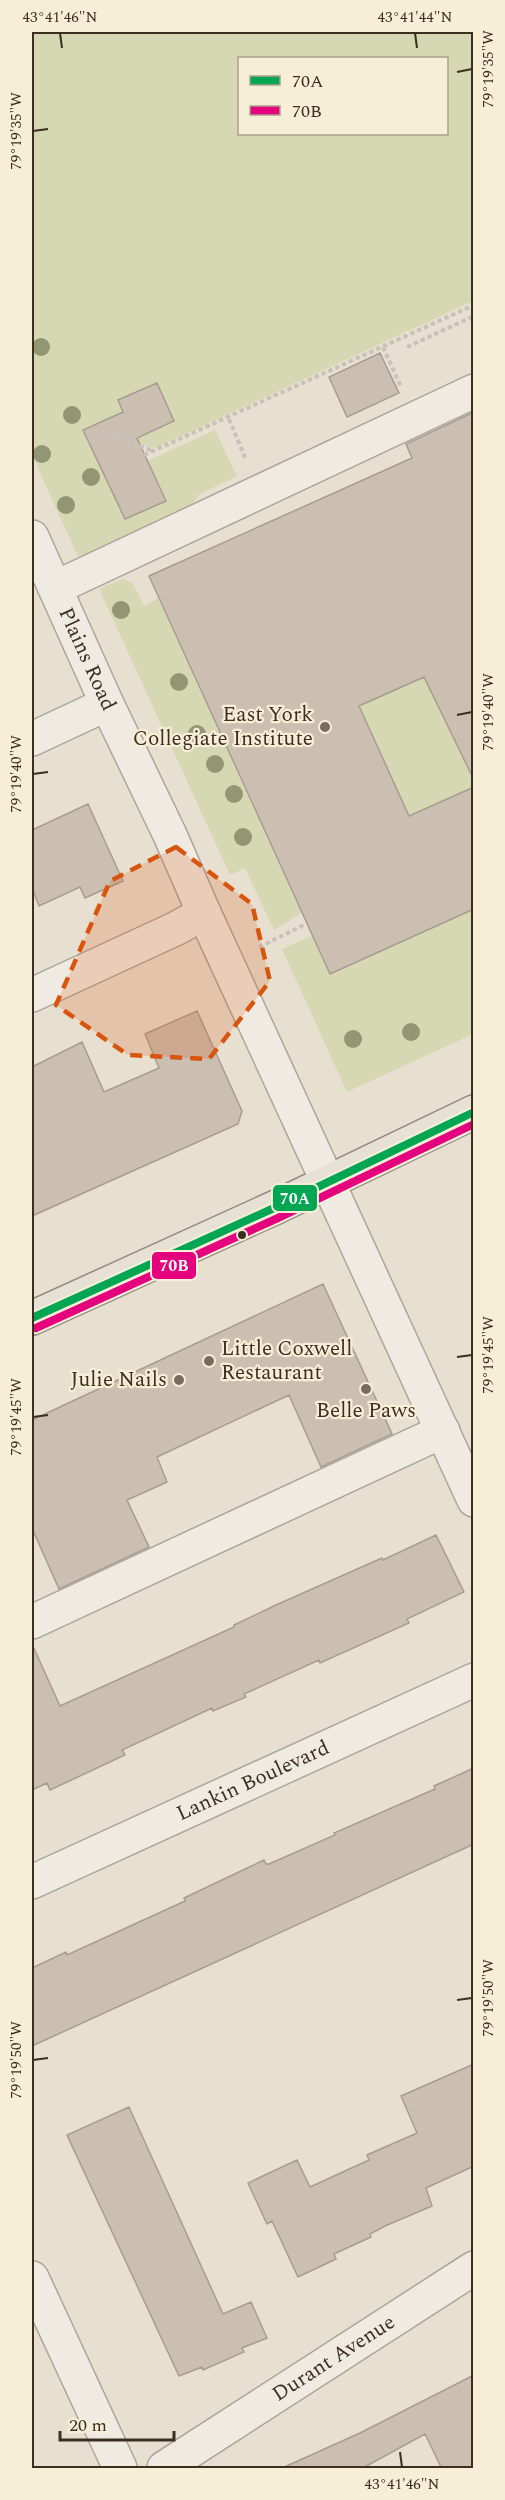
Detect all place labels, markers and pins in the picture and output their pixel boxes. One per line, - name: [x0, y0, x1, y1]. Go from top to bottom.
- place label: East York Collegiate Institute: [133, 699, 313, 755]
- marker: East York Collegiate Institute: [318, 720, 332, 734]
- unlabelled marker: [236, 1229, 248, 1241]
- place label: Little Coxwell Restaurant: [221, 1333, 352, 1389]
- marker: Little Coxwell Restaurant: [202, 1354, 216, 1368]
- place label: Julie Nails: [70, 1364, 167, 1396]
- marker: Julie Nails: [172, 1373, 186, 1387]
- marker: Belle Paws: [359, 1382, 373, 1396]
- place label: Belle Paws: [316, 1395, 416, 1427]

